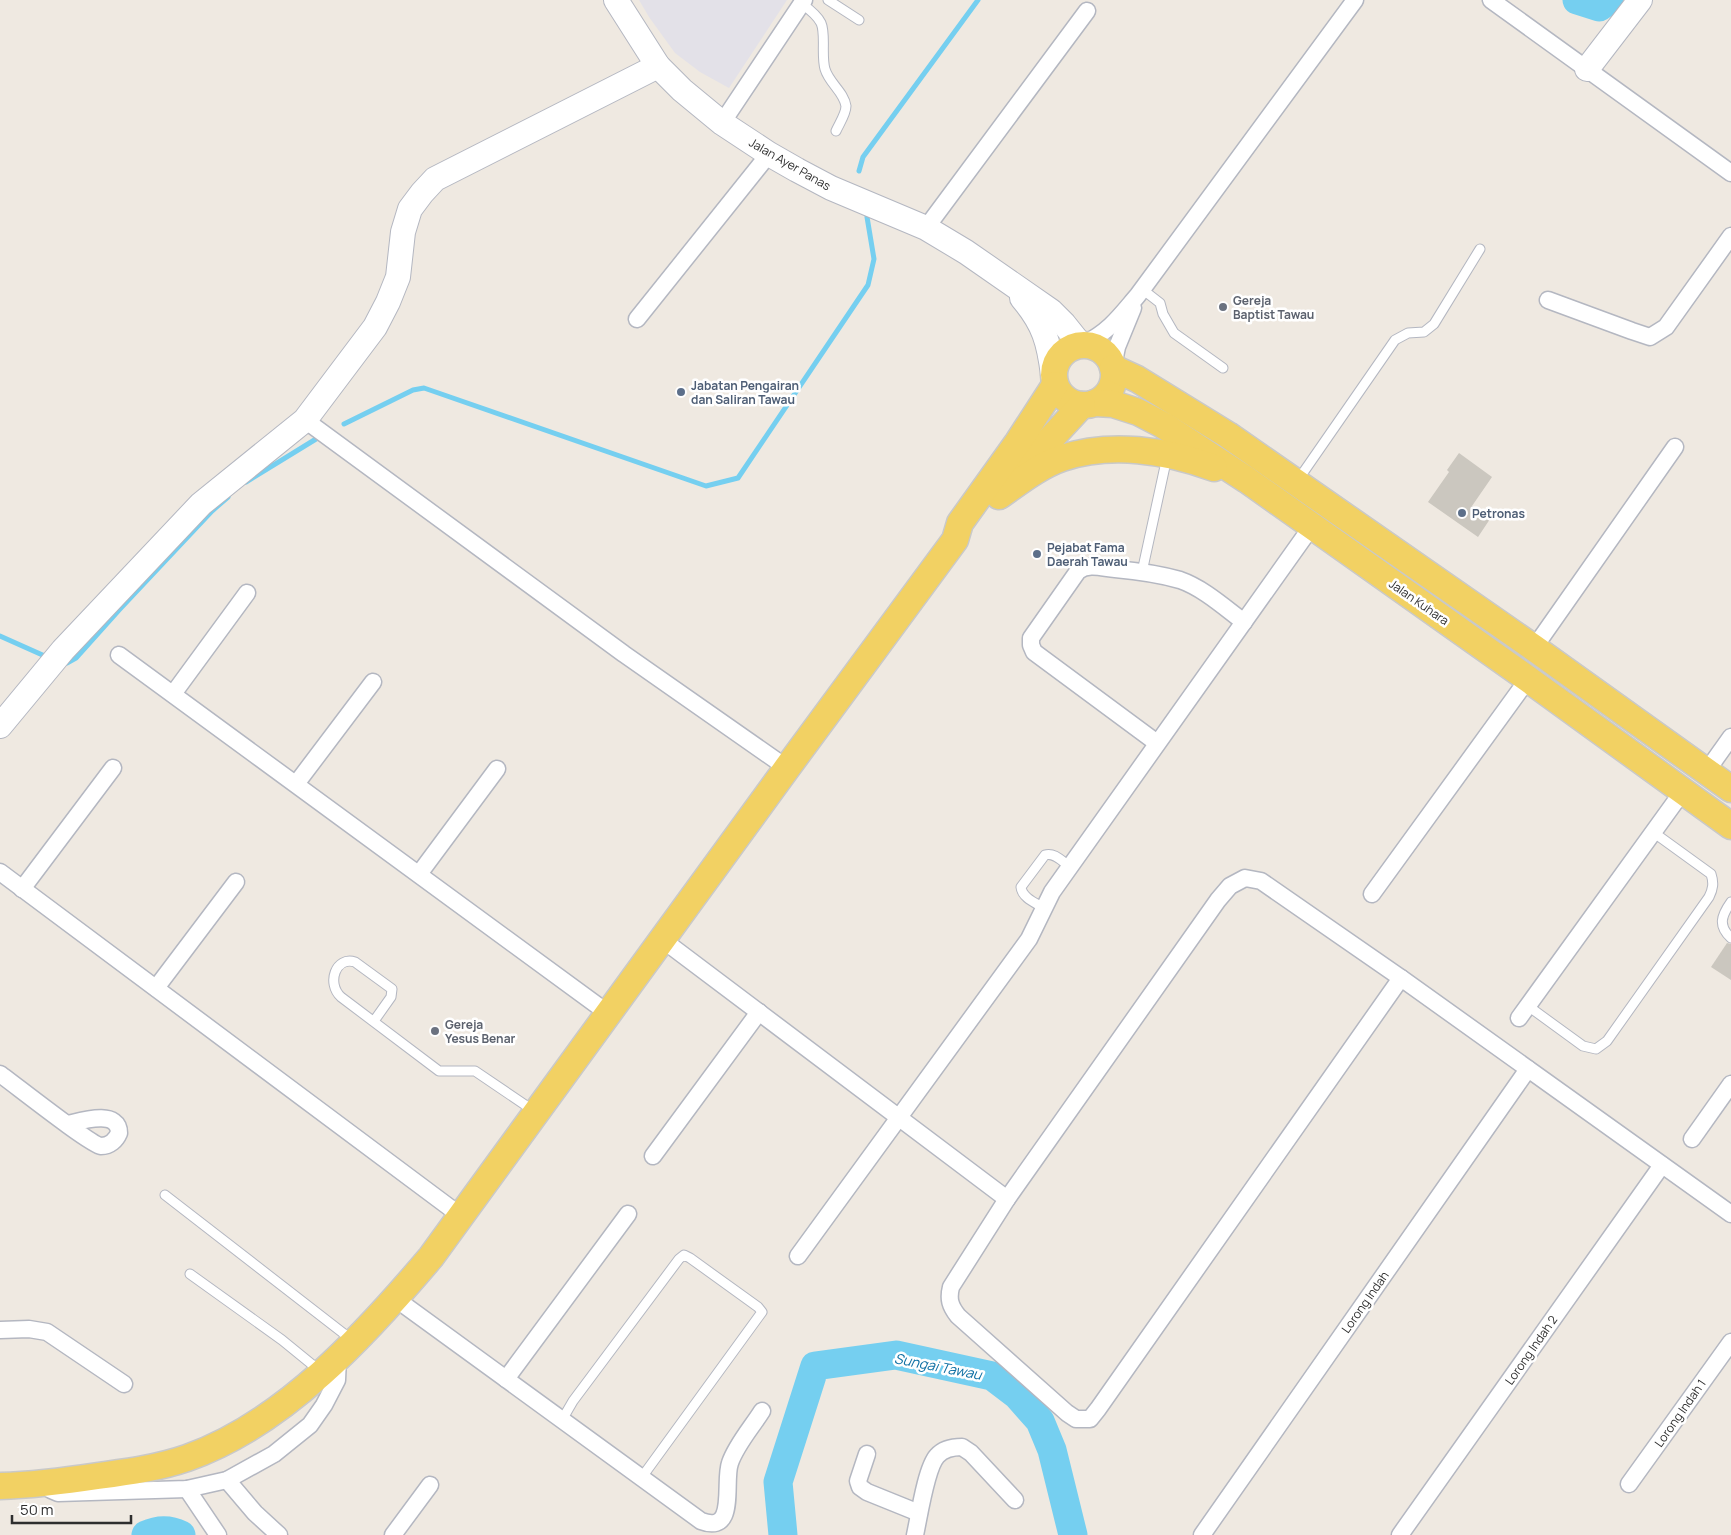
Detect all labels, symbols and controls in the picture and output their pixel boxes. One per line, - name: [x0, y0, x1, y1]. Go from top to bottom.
- street label: Jalan Ayer Panas: [746, 134, 834, 194]
- place label: Gereja Baptist Tawau: [1233, 292, 1314, 323]
- marker: Gereja Baptist Tawau: [1217, 301, 1229, 313]
- place label: Jabatan Pengairan dan Saliran Tawau: [691, 377, 799, 408]
- marker: Jabatan Pengairan dan Saliran Tawau: [675, 386, 687, 398]
- place label: Petronas: [1472, 505, 1525, 522]
- marker: Petronas: [1456, 507, 1468, 519]
- place label: Pejabat Fama Daerah Tawau: [1047, 539, 1128, 570]
- marker: Pejabat Fama Daerah Tawau: [1031, 548, 1043, 560]
- street label: Jalan Kuhara: [1386, 575, 1452, 629]
- place label: Gereja Yesus Benar: [445, 1016, 516, 1047]
- marker: Gereja Yesus Benar: [429, 1025, 441, 1037]
- street label: Lorong Indah: [1337, 1268, 1393, 1336]
- street label: Lorong Indah 2: [1501, 1312, 1561, 1388]
- water label: Sungai Tawau: [893, 1348, 985, 1384]
- street label: Lorong Indah 1: [1650, 1376, 1710, 1450]
- scale bar: [12, 1492, 131, 1524]
- text: 50 m: [20, 1499, 54, 1520]

